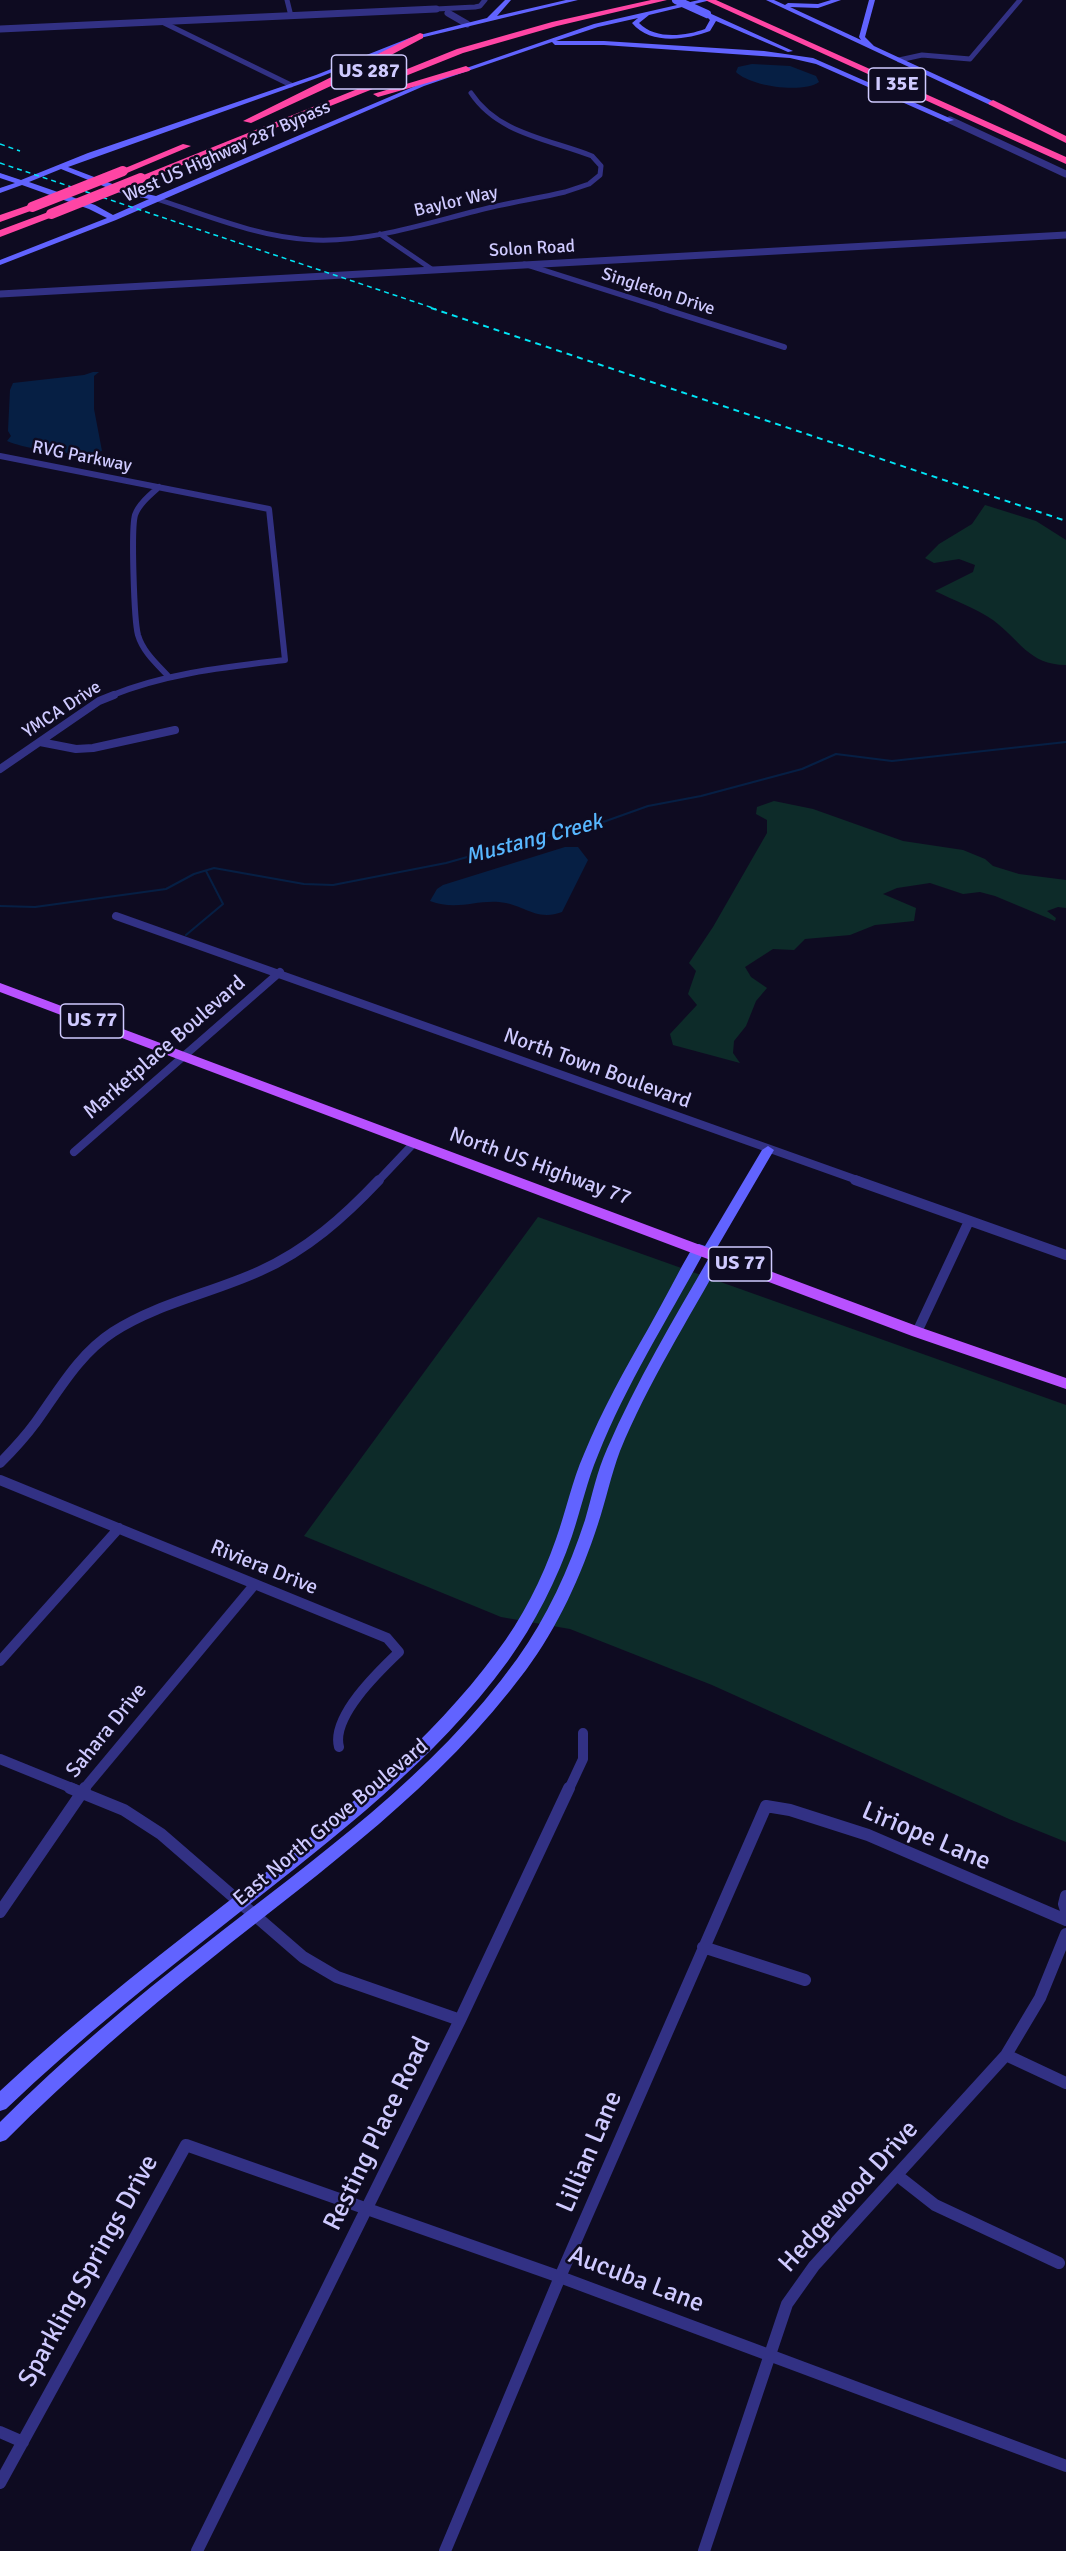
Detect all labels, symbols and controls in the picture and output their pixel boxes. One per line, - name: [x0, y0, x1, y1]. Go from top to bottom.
- road number: US 287: [332, 55, 406, 89]
- road number: I 35E: [868, 68, 926, 102]
- street label: West US Highway 287 Bypass: [120, 96, 334, 208]
- street label: Baylor Way: [412, 182, 500, 222]
- street label: Solon Road: [488, 236, 576, 262]
- street label: Singleton Drive: [599, 264, 717, 320]
- street label: RVG Parkway: [30, 437, 134, 477]
- street label: YMCA Drive: [19, 677, 105, 743]
- water label: Mustang Creek: [463, 809, 605, 871]
- street label: Marketplace Boulevard: [79, 971, 251, 1125]
- road number: US 77: [60, 1004, 124, 1038]
- street label: North Town Boulevard: [500, 1023, 694, 1115]
- street label: North US Highway 77: [446, 1122, 634, 1212]
- road number: US 77: [708, 1247, 771, 1281]
- street label: Riviera Drive: [207, 1535, 321, 1601]
- street label: Sahara Drive: [61, 1679, 153, 1783]
- street label: East North Grove Boulevard: [229, 1734, 433, 1912]
- street label: Liriope Lane: [857, 1796, 995, 1878]
- street label: Resting Place Road: [318, 2032, 438, 2236]
- street label: Lillian Lane: [550, 2087, 630, 2217]
- street label: Hedgewood Drive: [773, 2115, 925, 2279]
- street label: Sparkling Springs Drive: [12, 2150, 166, 2392]
- street label: Aucuba Lane: [564, 2240, 708, 2320]

